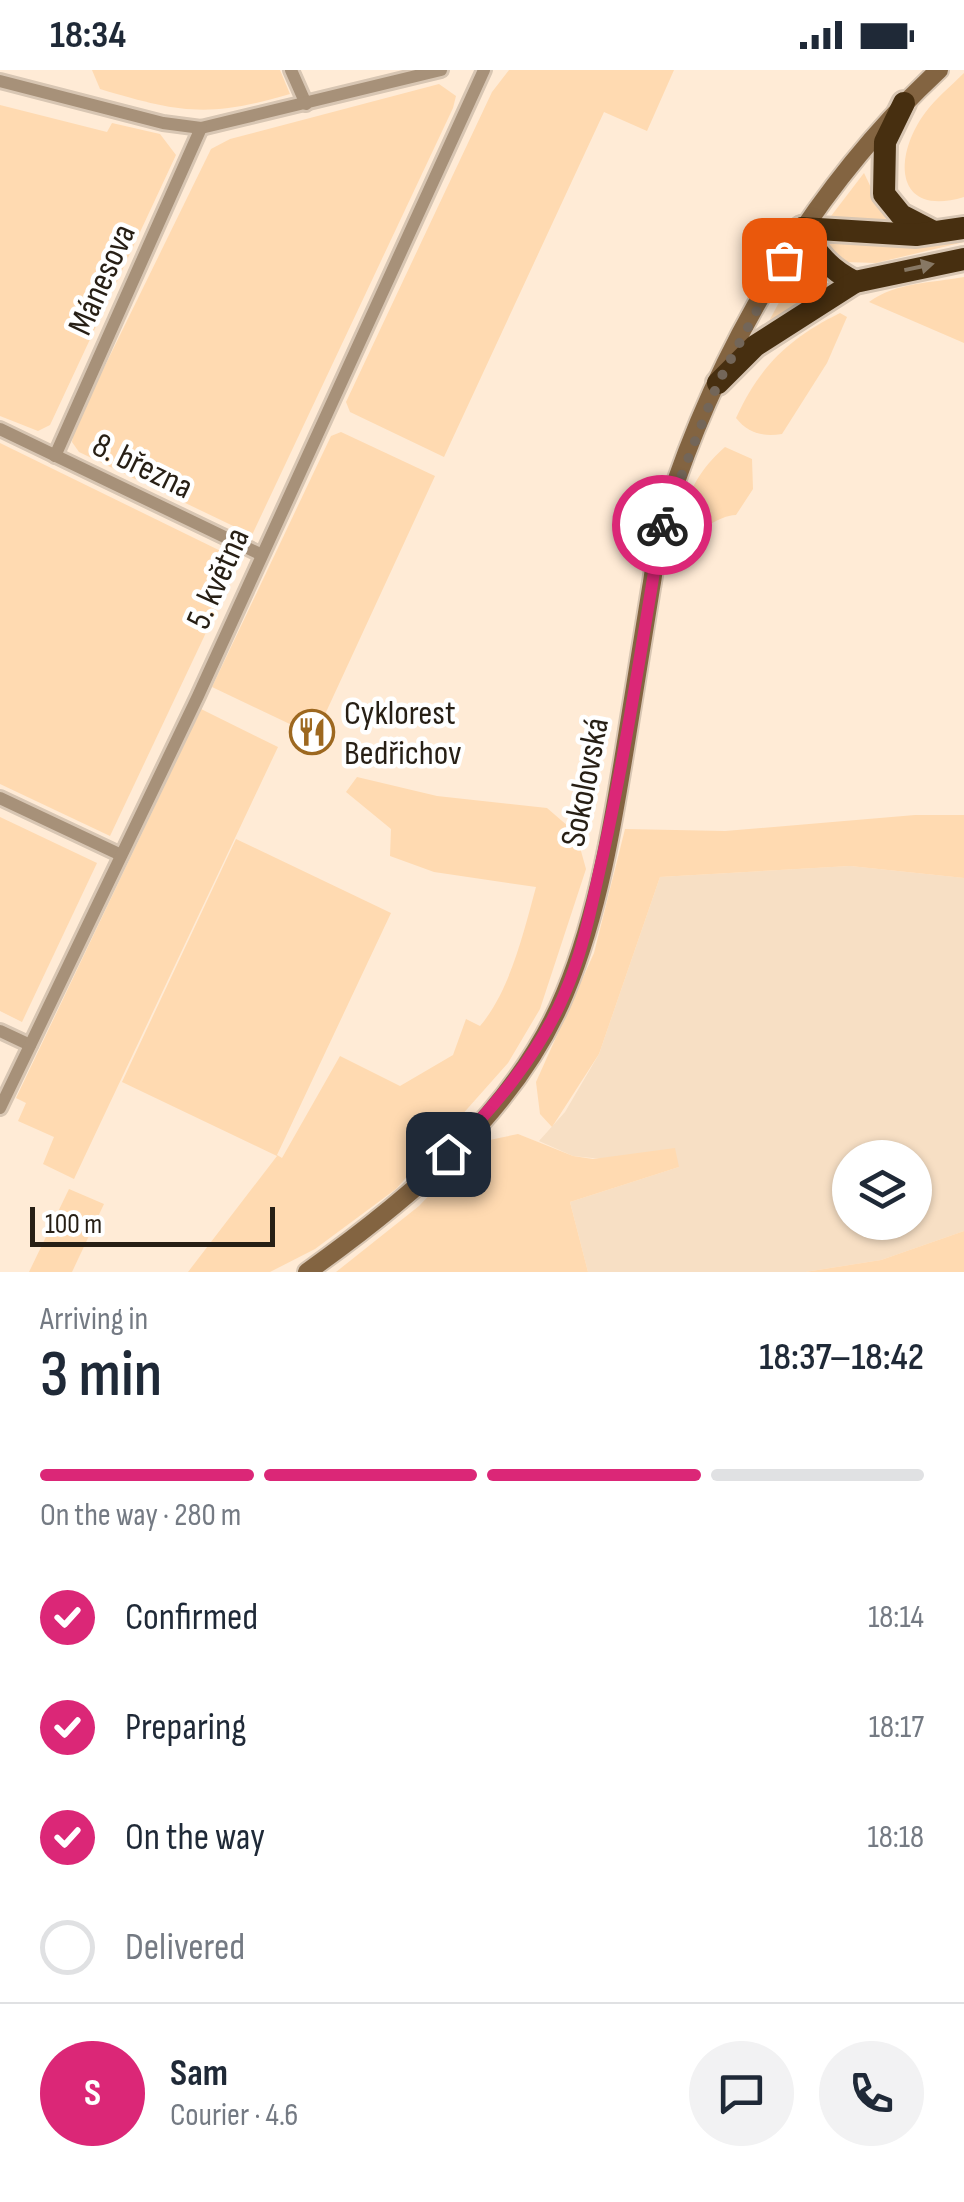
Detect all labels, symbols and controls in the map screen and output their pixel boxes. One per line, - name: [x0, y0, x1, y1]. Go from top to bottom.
- text: 18:34: [50, 13, 126, 58]
- street label: Mánesova: [59, 218, 146, 342]
- pin: [742, 218, 827, 303]
- icon: bag: [757, 233, 812, 288]
- one-way arrow: [904, 259, 935, 275]
- street label: 8. března: [85, 424, 200, 509]
- courier: [612, 475, 712, 575]
- icon: bike: [635, 498, 690, 553]
- street label: 5. května: [177, 521, 260, 636]
- place label: Cyklorest Bedřichov: [344, 692, 462, 775]
- restaurant icon: Cyklorest Bedřichov: [289, 709, 335, 755]
- street label: Sokolovská: [552, 714, 619, 850]
- pin: [406, 1112, 491, 1197]
- icon: home: [421, 1127, 476, 1182]
- map controls: [832, 1140, 932, 1240]
- button: layers: [832, 1140, 932, 1240]
- scale bar: [30, 1202, 275, 1246]
- text: 100 m: [45, 1208, 102, 1241]
- text: Arriving in: [40, 1300, 148, 1339]
- text: 18:37–18:42: [759, 1335, 924, 1380]
- text: 3 min: [40, 1337, 162, 1415]
- text: On the way · 280 m: [40, 1496, 241, 1535]
- icon: check: [40, 1590, 95, 1645]
- text: Confirmed: [125, 1595, 258, 1640]
- text: 18:14: [868, 1598, 924, 1637]
- icon: check: [40, 1700, 95, 1755]
- text: Preparing: [125, 1705, 246, 1750]
- text: 18:17: [869, 1708, 924, 1747]
- icon: check: [40, 1810, 95, 1865]
- text: On the way: [125, 1815, 265, 1860]
- text: 18:18: [868, 1818, 924, 1857]
- text: Delivered: [125, 1925, 245, 1970]
- button: chat: [689, 2041, 794, 2146]
- button: phone: [819, 2041, 924, 2146]
- text: Sam: [170, 2051, 228, 2096]
- text: S: [84, 2071, 101, 2116]
- text: Courier · 4.6: [170, 2096, 298, 2135]

